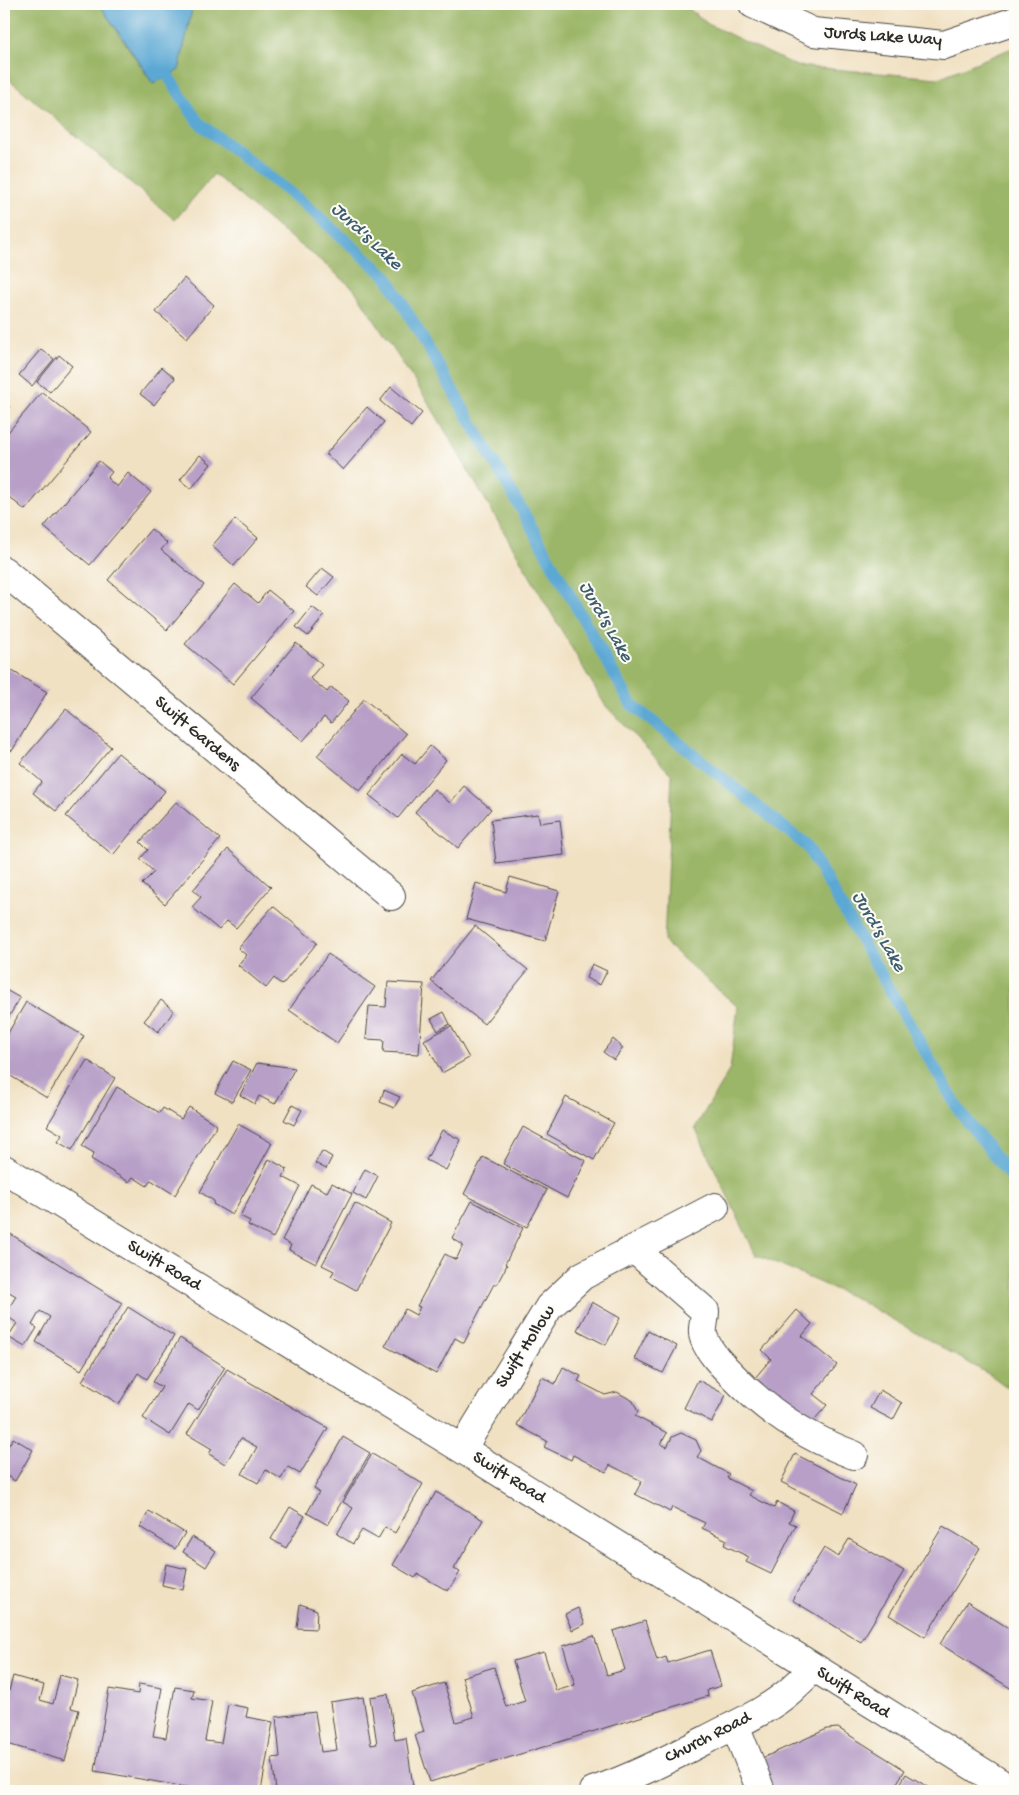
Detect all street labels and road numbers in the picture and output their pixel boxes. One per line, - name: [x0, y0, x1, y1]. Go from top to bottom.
- street label: Jurds Lake Way: [823, 22, 943, 52]
- street label: Swift Gardens: [150, 692, 245, 777]
- street label: Swift Road: [123, 1236, 206, 1297]
- street label: Swift Hollow: [492, 1302, 560, 1392]
- street label: Swift Road: [468, 1447, 551, 1510]
- street label: Swift Road: [812, 1662, 895, 1725]
- street label: Church Road: [662, 1707, 756, 1769]

